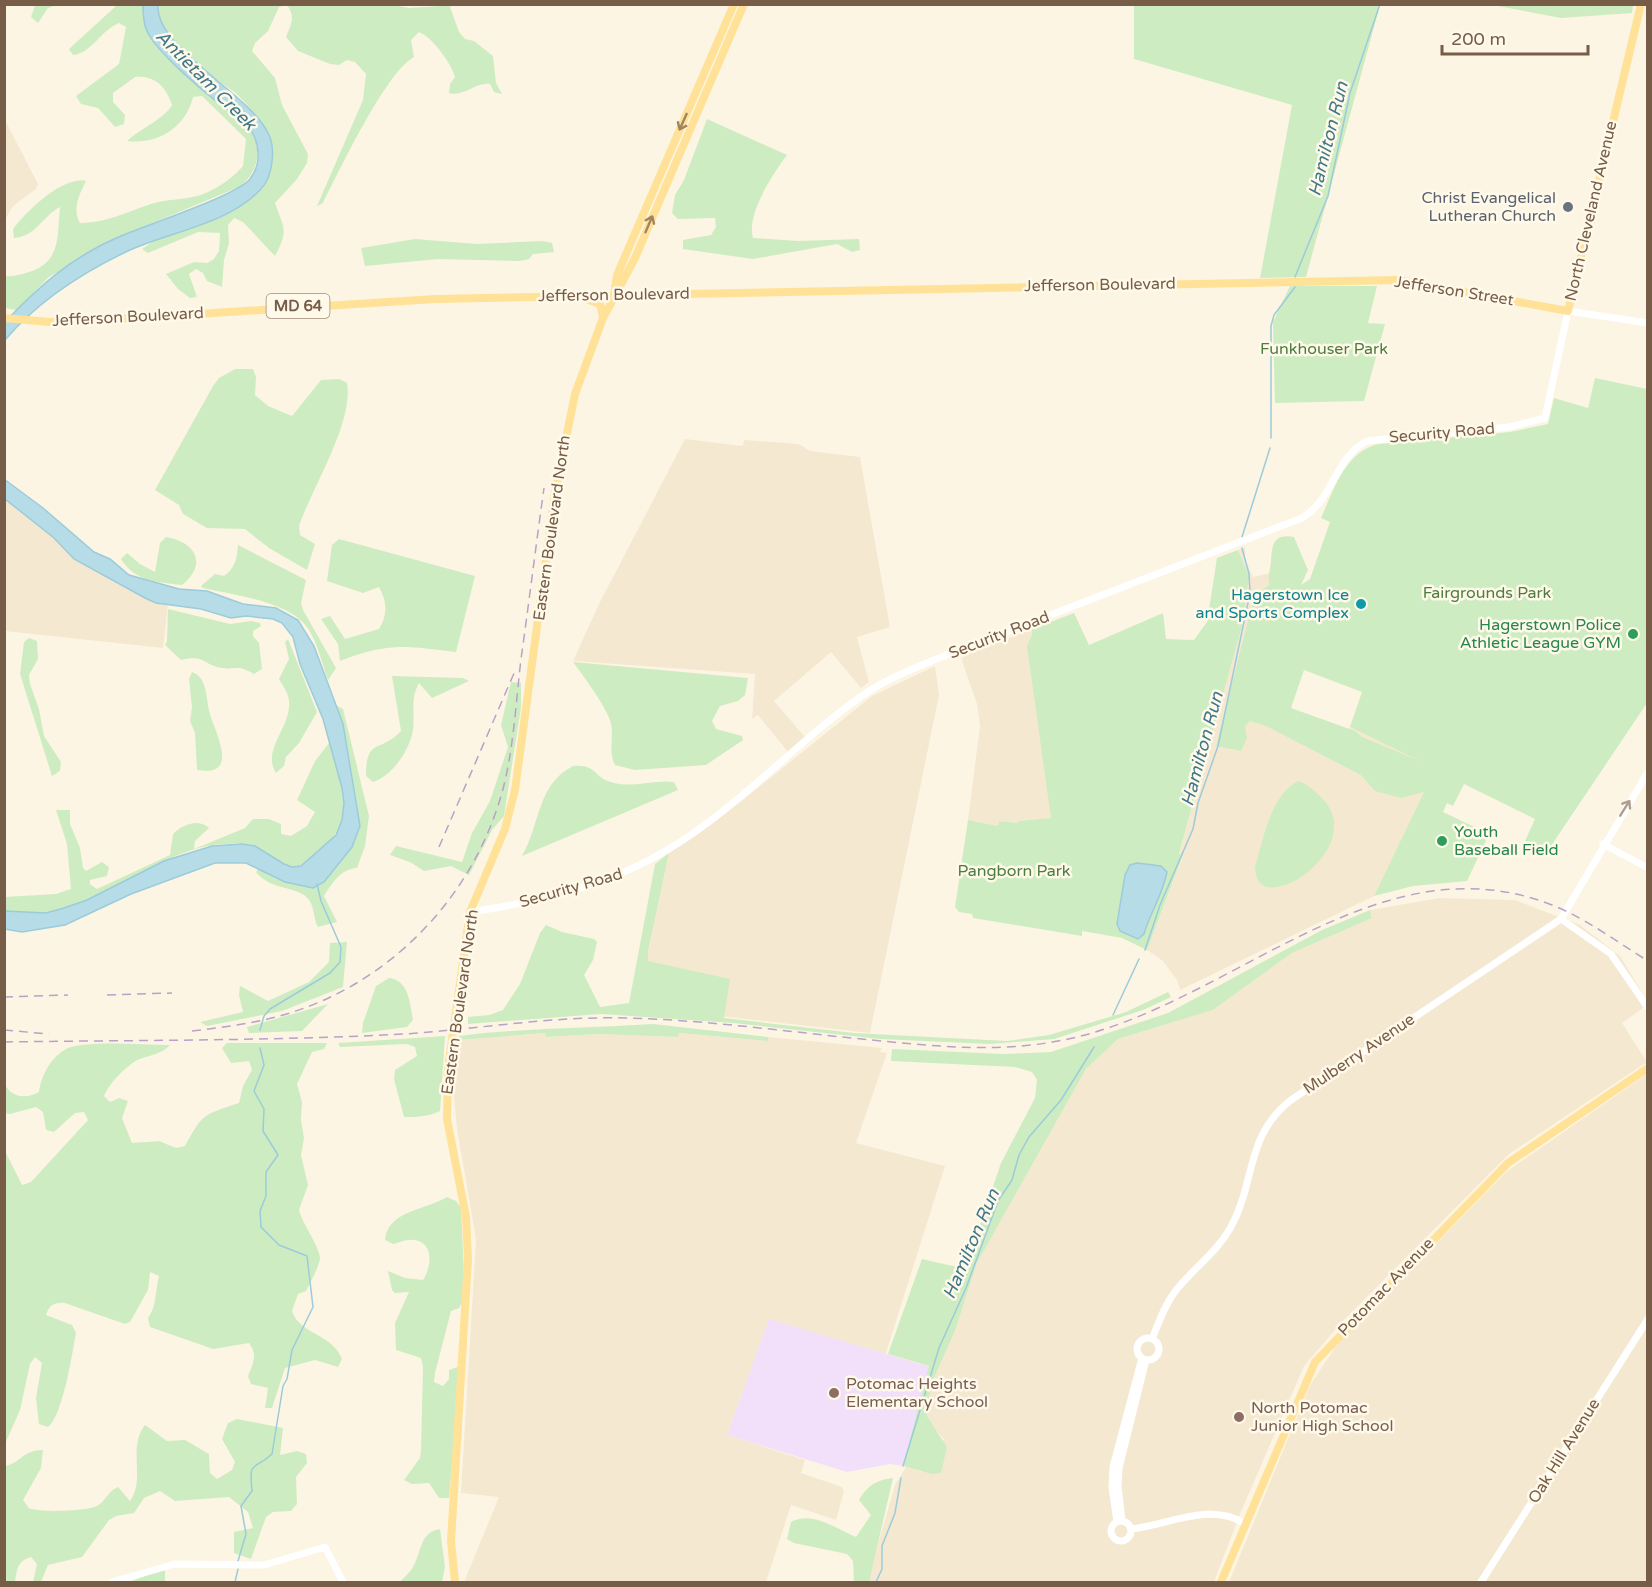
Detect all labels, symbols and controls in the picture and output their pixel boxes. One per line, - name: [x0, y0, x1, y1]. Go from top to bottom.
- scale bar: [1442, 18, 1588, 56]
- water label: Antietam Creek: [151, 25, 262, 136]
- text: 200 m: [1451, 28, 1506, 50]
- water label: Hamilton Run: [1303, 78, 1353, 199]
- one-way arrow: [677, 113, 688, 131]
- street label: North Cleveland Avenue: [1561, 119, 1621, 303]
- place label: Christ Evangelical Lutheran Church: [1421, 188, 1556, 226]
- marker: Christ Evangelical Lutheran Church: [1561, 200, 1575, 214]
- one-way arrow: [644, 216, 655, 234]
- street label: Jefferson Street: [1393, 272, 1515, 310]
- street label: Jefferson Boulevard: [1024, 274, 1176, 296]
- street label: Jefferson Boulevard: [538, 284, 690, 306]
- road number: MD 64: [266, 294, 330, 318]
- street label: Jefferson Boulevard: [52, 303, 204, 331]
- park label: Funkhouser Park: [1260, 339, 1388, 359]
- street label: Security Road: [1388, 418, 1496, 448]
- street label: Eastern Boulevard North: [529, 434, 575, 622]
- park label: Fairgrounds Park: [1423, 583, 1552, 603]
- place label: Hagerstown Ice and Sports Complex: [1195, 585, 1349, 623]
- marker: Hagerstown Ice and Sports Complex: [1354, 597, 1368, 611]
- street label: Security Road: [946, 607, 1052, 663]
- place label: Hagerstown Police Athletic League GYM: [1460, 615, 1621, 653]
- marker: Hagerstown Police Athletic League GYM: [1626, 627, 1640, 641]
- water label: Hamilton Run: [1176, 689, 1228, 808]
- one-way arrow: [1620, 800, 1632, 817]
- place label: Youth Baseball Field: [1454, 822, 1559, 860]
- marker: Youth Baseball Field: [1435, 834, 1449, 848]
- park label: Pangborn Park: [957, 861, 1071, 881]
- street label: Security Road: [517, 864, 625, 912]
- street label: Eastern Boulevard North: [437, 908, 483, 1096]
- street label: Mulberry Avenue: [1299, 1009, 1419, 1099]
- water label: Hamilton Run: [938, 1185, 1004, 1302]
- street label: Potomac Avenue: [1334, 1233, 1438, 1341]
- place label: Potomac Heights Elementary School: [846, 1374, 988, 1412]
- marker: Potomac Heights Elementary School: [827, 1386, 841, 1400]
- street label: Oak Hill Avenue: [1524, 1395, 1604, 1507]
- place label: North Potomac Junior High School: [1251, 1398, 1393, 1436]
- marker: North Potomac Junior High School: [1232, 1410, 1246, 1424]

